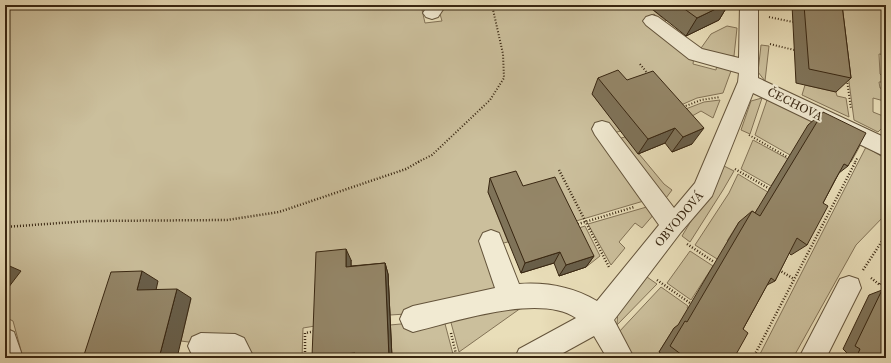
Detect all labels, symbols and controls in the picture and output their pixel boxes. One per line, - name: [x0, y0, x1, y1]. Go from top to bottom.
- street label: ČECHOVA: [765, 83, 826, 123]
- street label: OBVODOVÁ: [651, 188, 706, 249]

